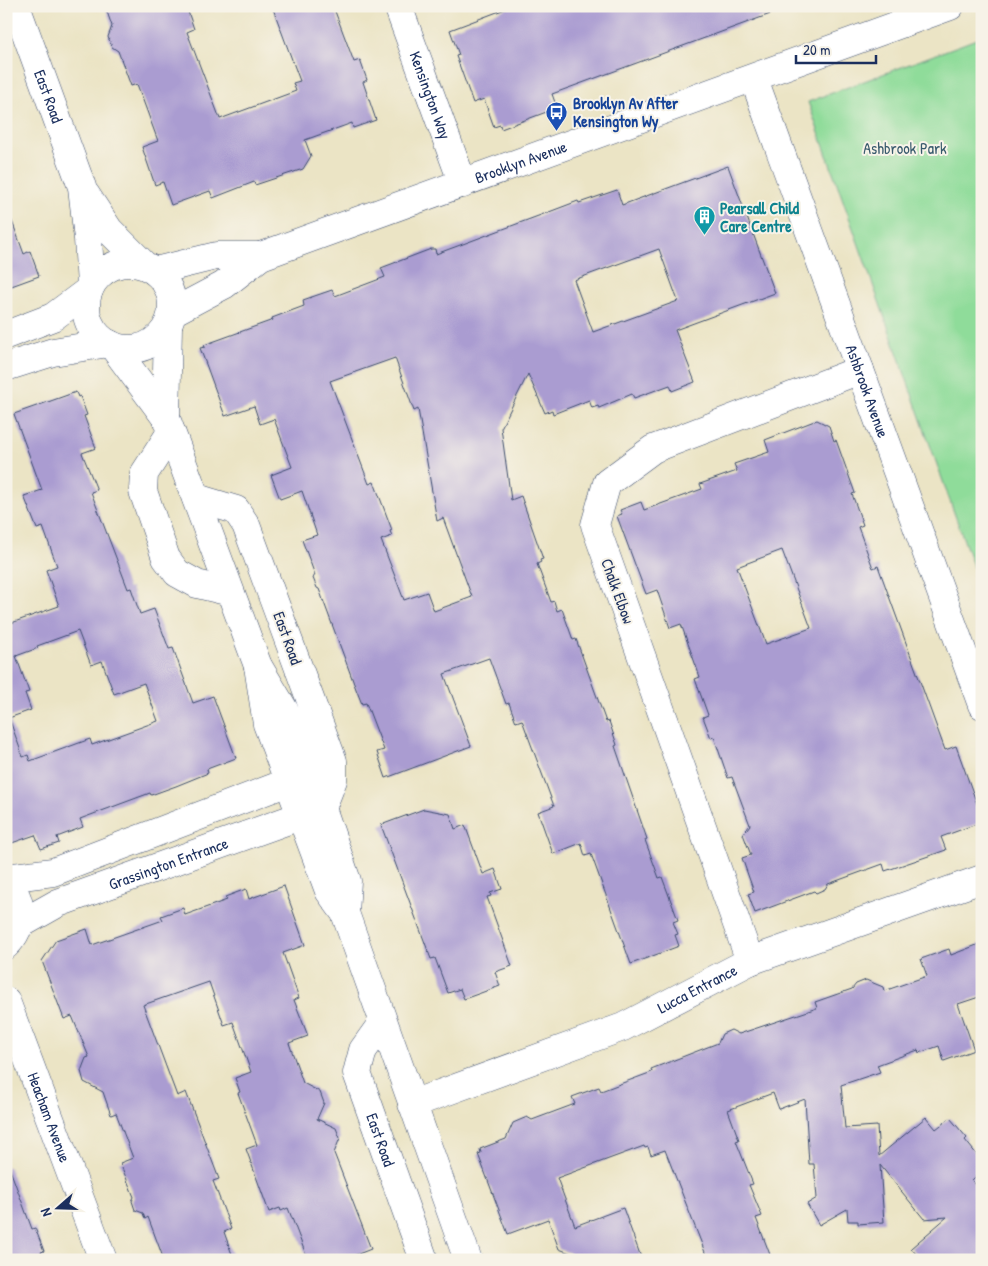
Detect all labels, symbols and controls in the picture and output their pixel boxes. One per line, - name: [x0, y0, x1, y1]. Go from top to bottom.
- scale bar: [796, 32, 876, 64]
- text: 20 m: [803, 39, 830, 60]
- street label: Kensington Way: [404, 48, 457, 142]
- street label: East Road: [29, 67, 69, 126]
- place label: Brooklyn Av After Kensington Wy: [573, 92, 679, 133]
- bus stop icon: Brooklyn Av After Kensington Wy: [545, 100, 569, 131]
- street label: Brooklyn Avenue: [472, 135, 570, 189]
- park label: Ashbrook Park: [863, 137, 947, 159]
- place label: Pearsall Child Care Centre: [720, 197, 800, 237]
- building icon: Pearsall Child Care Centre: [692, 205, 716, 236]
- street label: Ashbrook Avenue: [841, 341, 895, 441]
- street label: Chalk Elbow: [596, 555, 640, 627]
- street label: East Road: [268, 608, 308, 668]
- street label: Grassington Entrance: [106, 832, 232, 895]
- street label: Lucca Entrance: [653, 958, 741, 1018]
- street label: Heacham Avenue: [23, 1069, 77, 1166]
- street label: East Road: [361, 1110, 401, 1169]
- north arrow: [32, 1184, 82, 1234]
- text: N: [35, 1205, 56, 1219]

